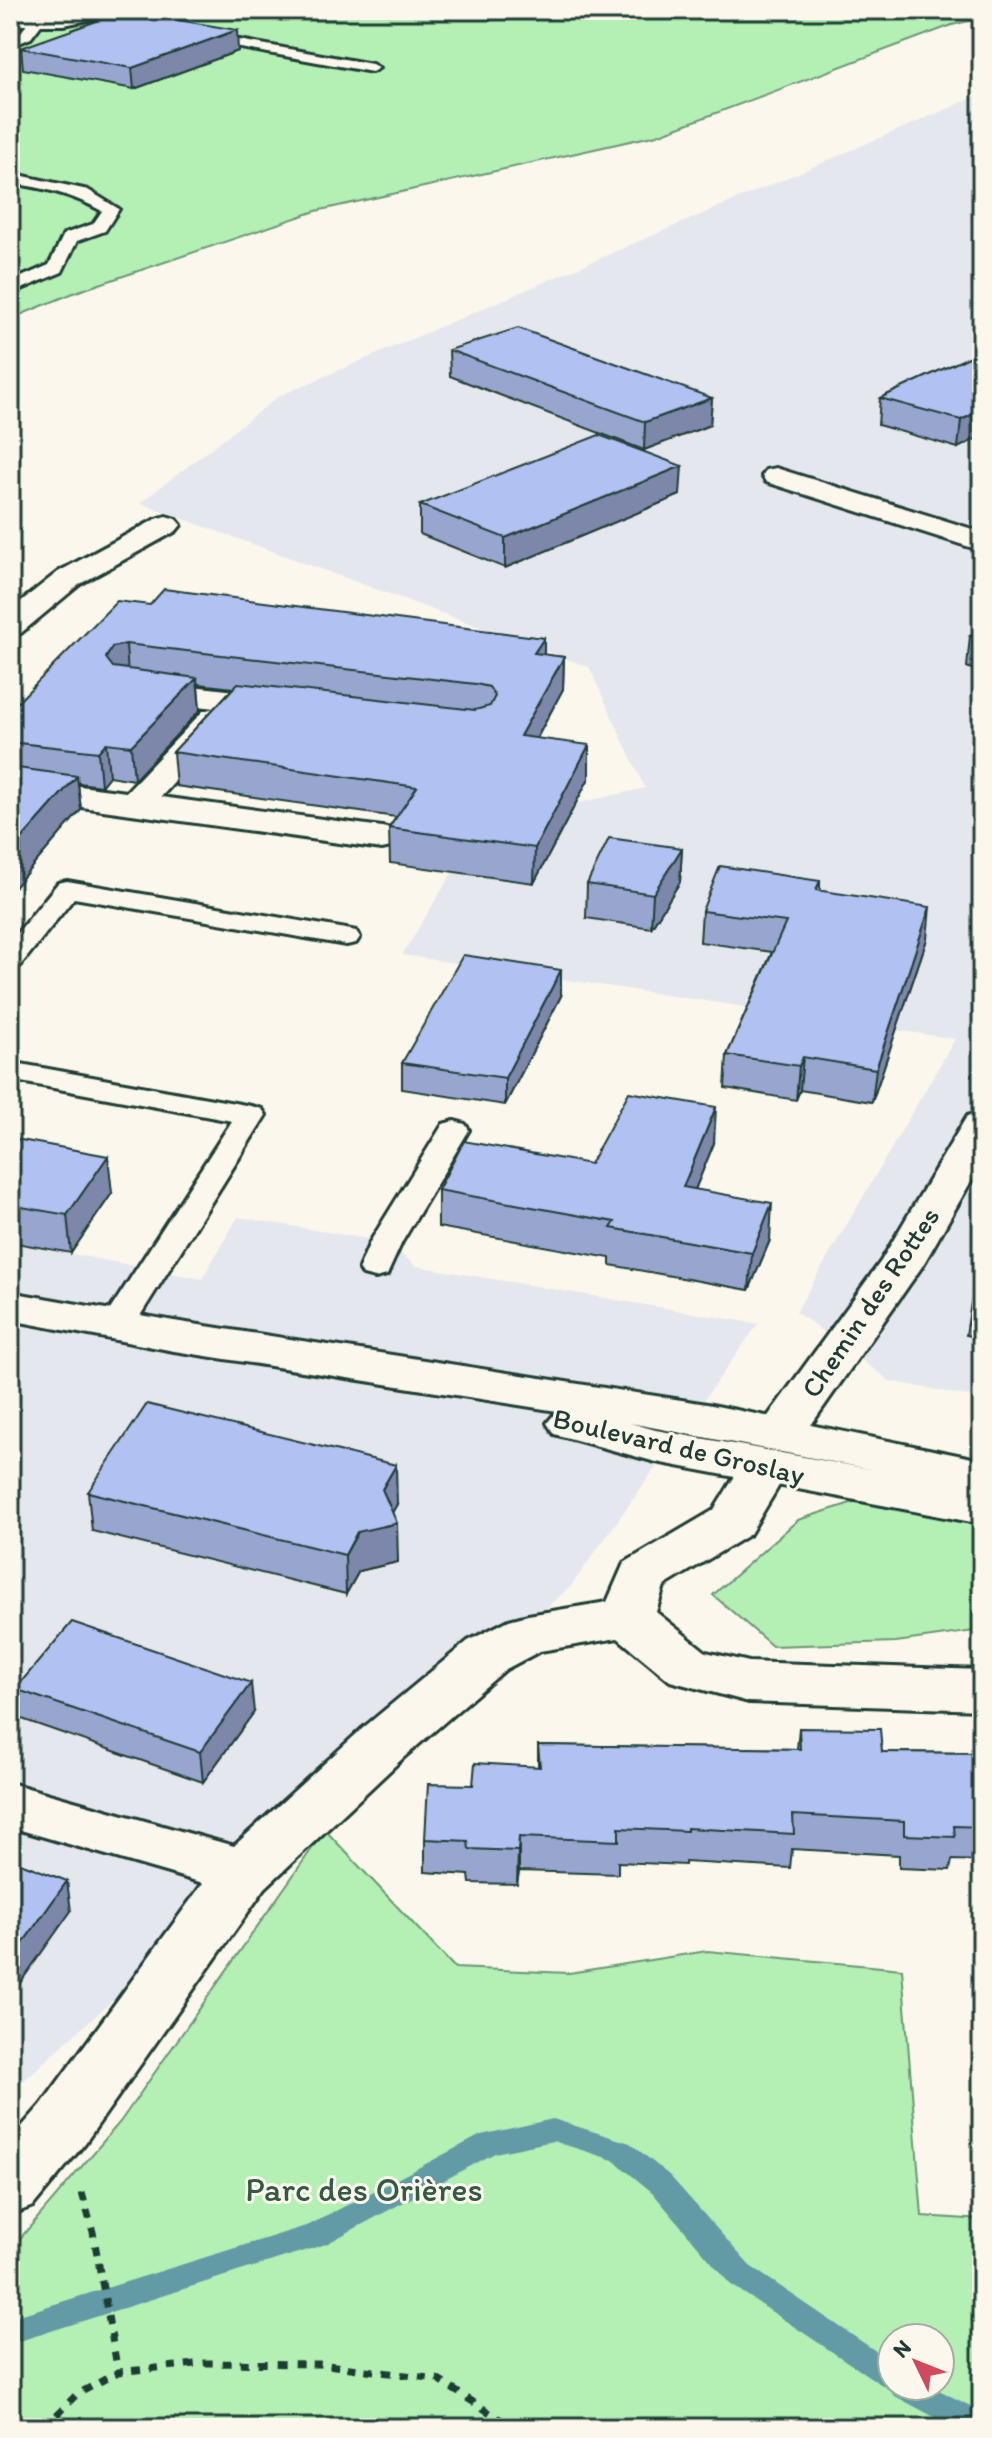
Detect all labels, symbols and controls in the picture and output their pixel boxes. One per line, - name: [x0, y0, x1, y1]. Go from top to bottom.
- street label: Chemin des Rottes: [794, 1200, 946, 1404]
- street label: Boulevard de Groslay: [550, 1401, 808, 1491]
- park label: Parc des Orières: [245, 2169, 483, 2210]
- north arrow: [876, 2322, 956, 2402]
- text: N: [887, 2334, 917, 2363]

